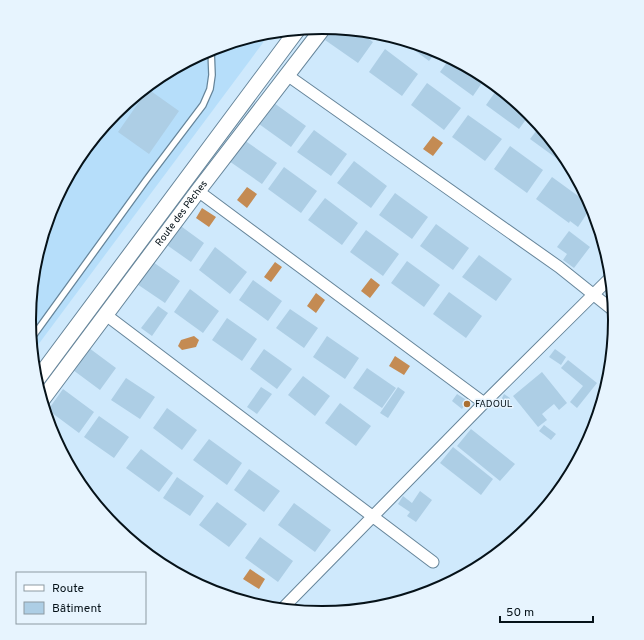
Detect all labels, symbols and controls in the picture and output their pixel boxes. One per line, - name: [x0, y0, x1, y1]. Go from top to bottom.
- street label: Route des Pêches: [152, 177, 211, 249]
- place label: FADOUL: [475, 398, 513, 411]
- marker: FADOUL: [462, 399, 472, 409]
- legend: [16, 572, 146, 624]
- text: Route: [52, 581, 84, 597]
- scale bar: [500, 598, 593, 624]
- text: Bâtiment: [52, 601, 102, 617]
- text: 50 m: [506, 605, 534, 621]

